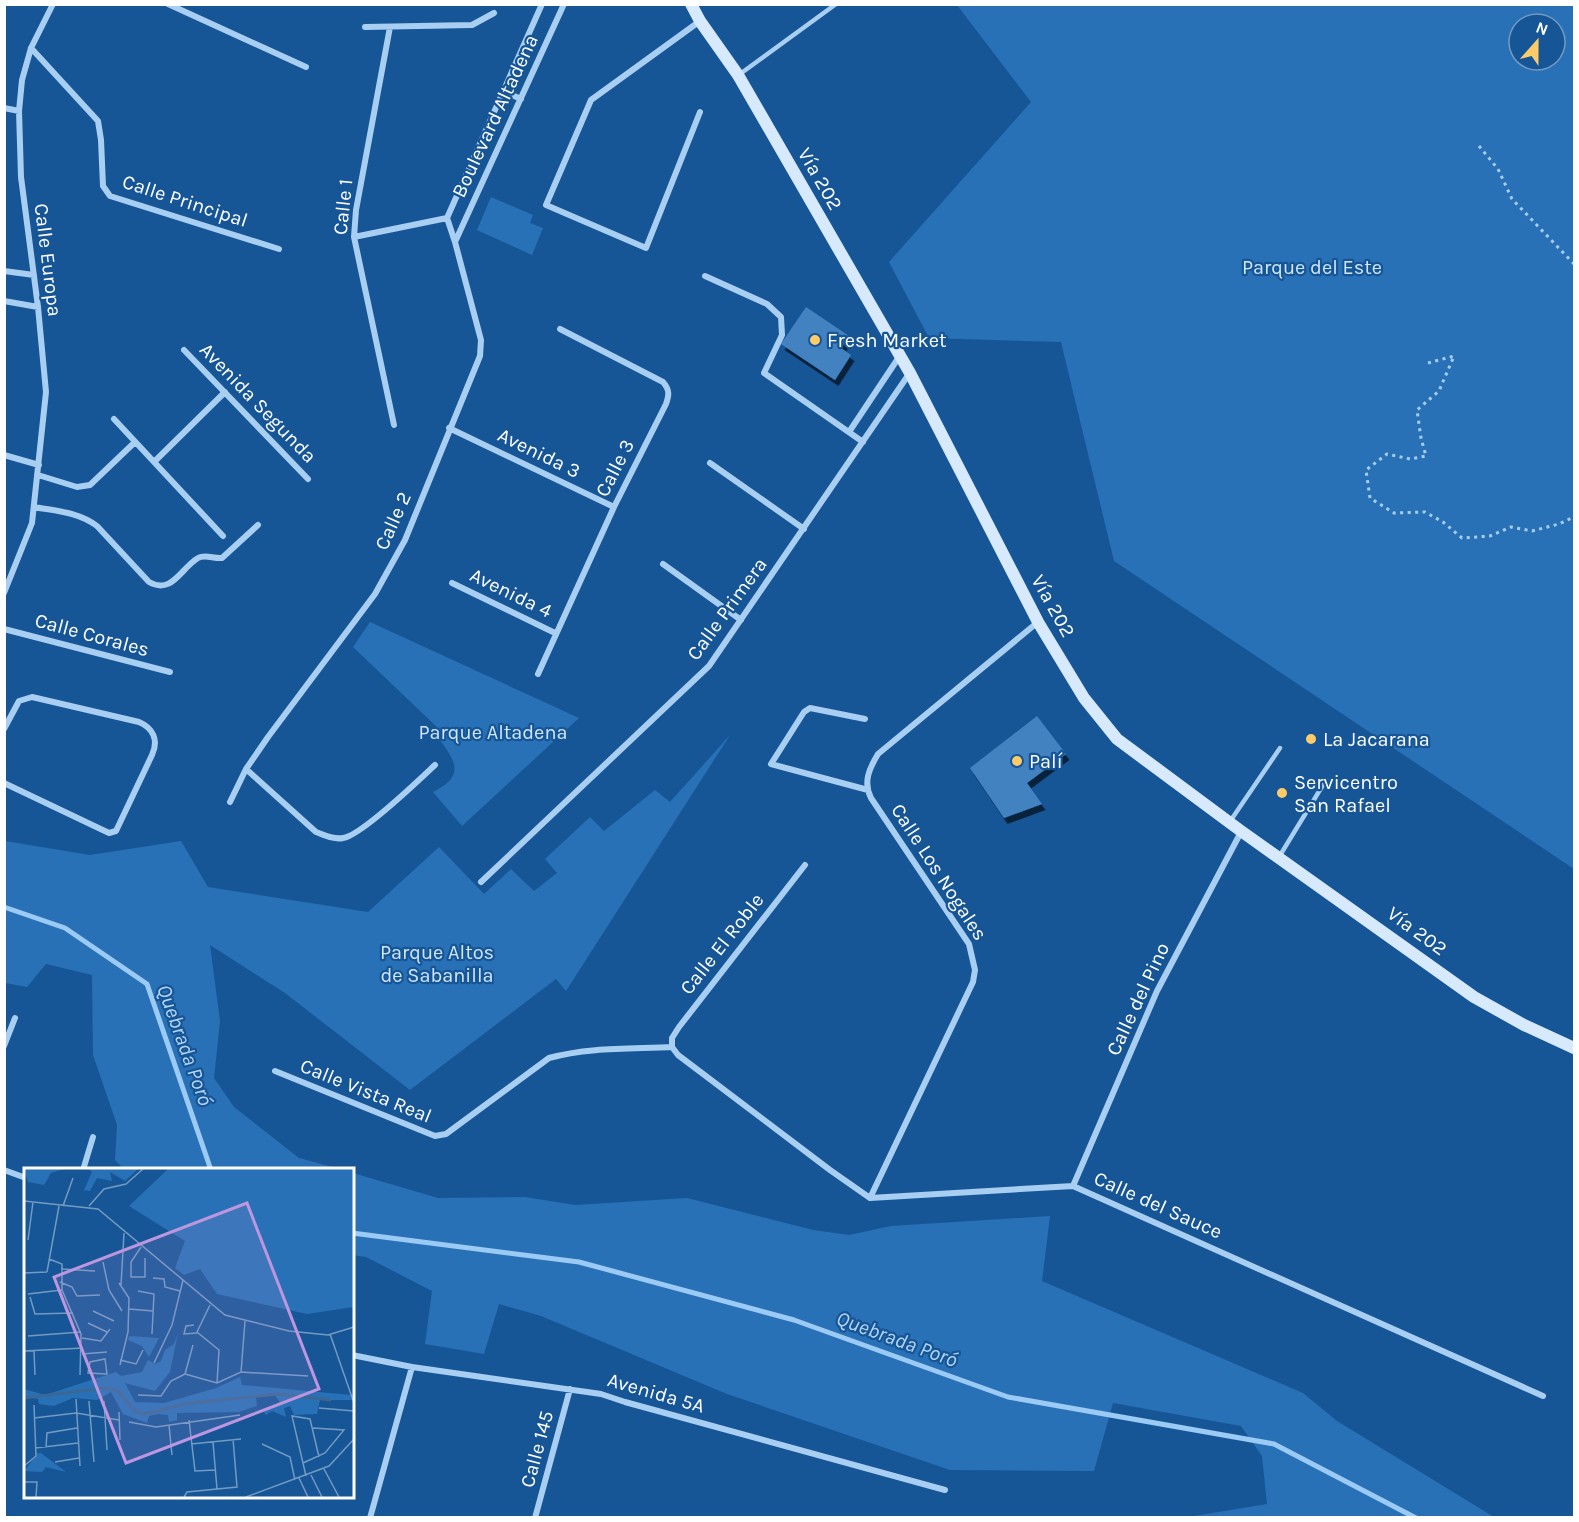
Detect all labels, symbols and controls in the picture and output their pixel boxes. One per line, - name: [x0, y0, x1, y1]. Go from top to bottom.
- north arrow: [1507, 12, 1567, 72]
- text: N: [1533, 18, 1551, 39]
- street label: Boulevard Altadena: [447, 31, 543, 201]
- street label: Vía 202: [793, 144, 847, 214]
- street label: Calle Principal: [119, 170, 251, 232]
- street label: Calle 1: [329, 178, 357, 236]
- street label: Calle Europa: [30, 202, 66, 318]
- park label: Parque del Este: [1242, 256, 1382, 279]
- place label: Fresh Market: [827, 329, 947, 352]
- marker: Fresh Market: [808, 333, 822, 347]
- street label: Avenida Segunda: [195, 338, 321, 468]
- street label: Avenida 3: [494, 423, 584, 483]
- street label: Calle 3: [591, 435, 639, 501]
- street label: Calle 2: [370, 488, 416, 554]
- street label: Calle Primera: [682, 553, 772, 665]
- street label: Avenida 4: [466, 563, 556, 623]
- street label: Vía 202: [1026, 571, 1080, 641]
- street label: Calle Corales: [32, 609, 152, 661]
- park label: Parque Altadena: [419, 721, 567, 744]
- place label: La Jacarana: [1323, 728, 1430, 751]
- marker: La Jacarana: [1304, 732, 1318, 746]
- place label: Palí: [1029, 750, 1063, 773]
- marker: Palí: [1010, 754, 1024, 768]
- place label: Servicentro San Rafael: [1294, 771, 1398, 817]
- marker: Servicentro San Rafael: [1275, 786, 1289, 800]
- street label: Calle Los Nogales: [886, 799, 992, 945]
- street label: Calle El Roble: [675, 889, 769, 999]
- street label: Vía 202: [1383, 902, 1451, 960]
- street label: Calle del Pino: [1102, 939, 1174, 1059]
- park label: Parque Altos de Sabanilla: [380, 941, 494, 987]
- water label: Quebrada Poró: [152, 981, 218, 1109]
- street label: Calle Vista Real: [297, 1054, 435, 1128]
- street label: Calle del Sauce: [1090, 1166, 1226, 1244]
- inset map: [24, 1168, 354, 1498]
- water label: Quebrada Poró: [833, 1306, 961, 1372]
- street label: Avenida 5A: [605, 1368, 707, 1418]
- street label: Calle 145: [516, 1408, 558, 1490]

